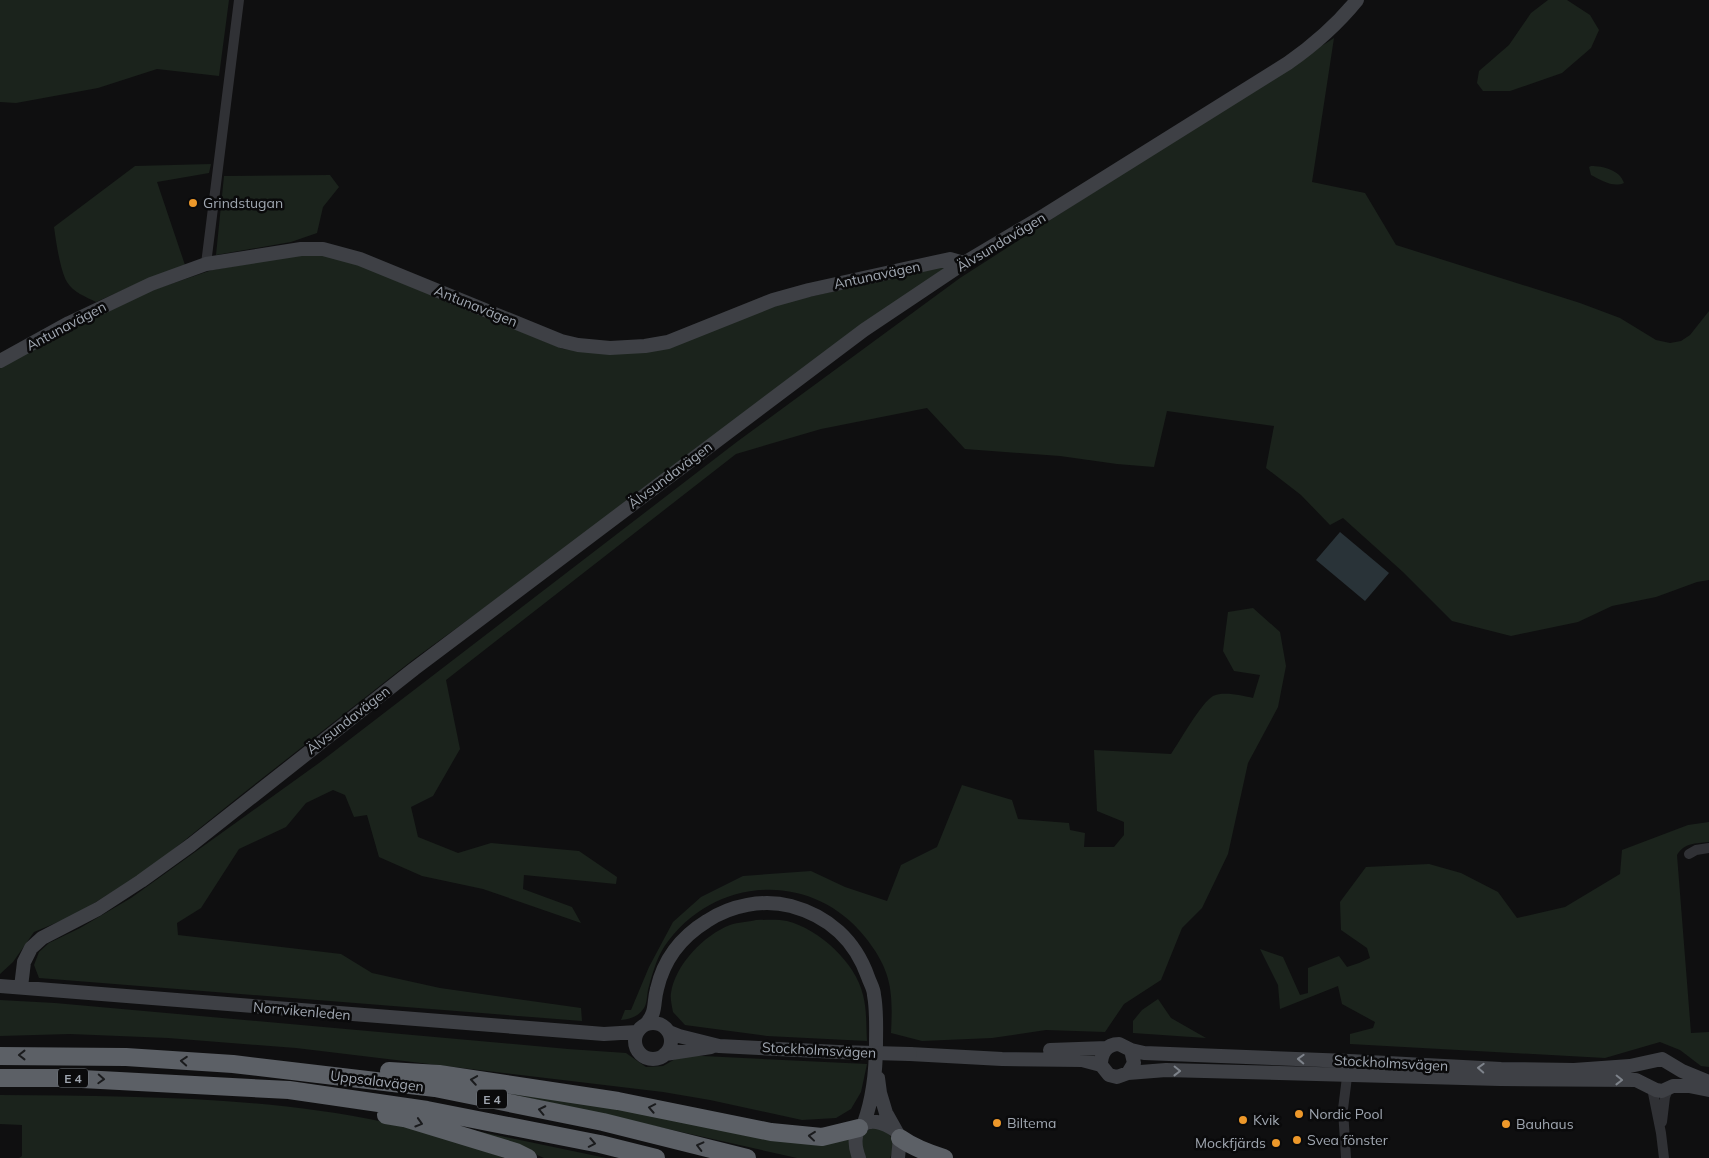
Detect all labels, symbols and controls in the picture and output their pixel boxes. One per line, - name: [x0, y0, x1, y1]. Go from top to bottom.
- place label: Grindstugan: [203, 194, 283, 212]
- marker: Grindstugan: [187, 197, 199, 209]
- street label: Älvsundavägen: [953, 208, 1049, 276]
- street label: Antunavägen: [832, 257, 922, 293]
- street label: Antunavägen: [432, 281, 520, 331]
- street label: Antunavägen: [23, 297, 109, 355]
- street label: Älvsundavägen: [624, 437, 716, 513]
- street label: Älvsundavägen: [303, 682, 393, 758]
- street label: Norrvikenleden: [252, 998, 352, 1024]
- street label: Stockholmsvägen: [761, 1038, 877, 1062]
- one-way arrow: [18, 1050, 26, 1060]
- street label: Stockholmsvägen: [1333, 1051, 1449, 1075]
- one-way arrow: [1297, 1053, 1305, 1064]
- one-way arrow: [180, 1055, 188, 1066]
- one-way arrow: [1476, 1062, 1484, 1073]
- one-way arrow: [1173, 1065, 1181, 1076]
- street label: Uppsalavägen: [329, 1066, 425, 1096]
- road number: E 4: [58, 1068, 88, 1088]
- one-way arrow: [97, 1074, 105, 1085]
- one-way arrow: [1616, 1074, 1624, 1085]
- one-way arrow: [470, 1075, 479, 1085]
- road number: E 4: [477, 1090, 507, 1108]
- one-way arrow: [648, 1103, 657, 1114]
- one-way arrow: [537, 1105, 546, 1116]
- place label: Nordic Pool: [1309, 1105, 1383, 1123]
- marker: Nordic Pool: [1293, 1108, 1305, 1120]
- place label: Kvik: [1253, 1111, 1280, 1129]
- place label: Biltema: [1007, 1114, 1056, 1132]
- marker: Kvik: [1237, 1114, 1249, 1126]
- place label: Bauhaus: [1516, 1115, 1574, 1133]
- one-way arrow: [414, 1117, 422, 1127]
- marker: Biltema: [991, 1117, 1003, 1129]
- marker: Bauhaus: [1500, 1118, 1512, 1130]
- one-way arrow: [808, 1131, 816, 1142]
- place label: Svea fönster: [1307, 1131, 1389, 1149]
- place label: Mockfjärds: [1195, 1134, 1266, 1152]
- marker: Svea fönster: [1291, 1134, 1303, 1146]
- one-way arrow: [587, 1137, 596, 1148]
- marker: Mockfjärds: [1270, 1137, 1282, 1149]
- one-way arrow: [695, 1141, 704, 1152]

